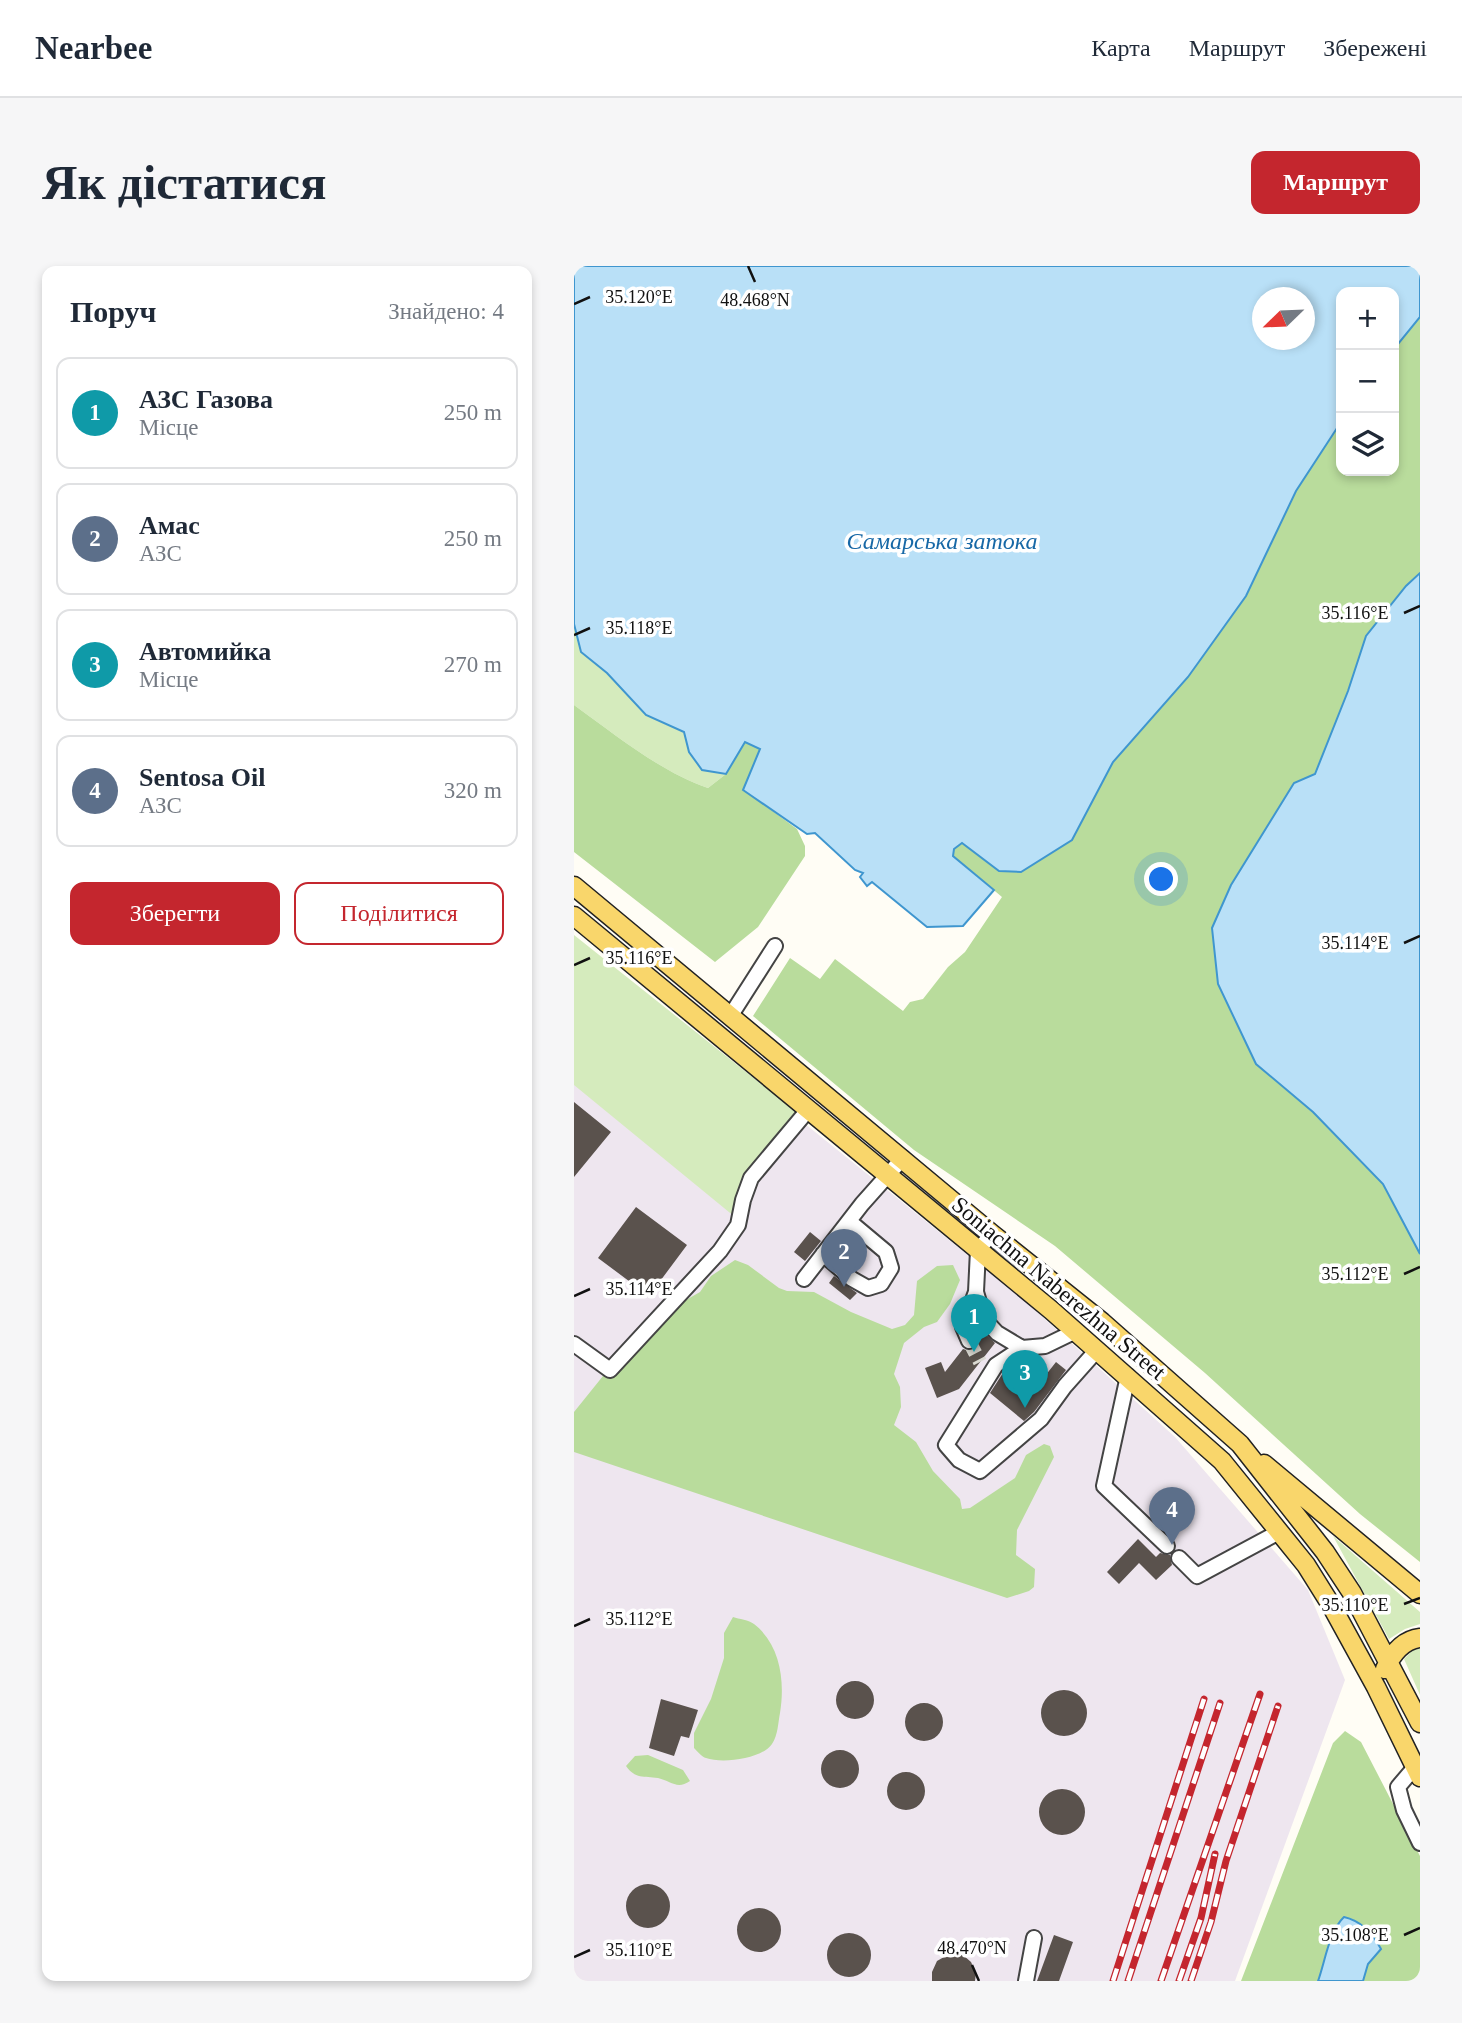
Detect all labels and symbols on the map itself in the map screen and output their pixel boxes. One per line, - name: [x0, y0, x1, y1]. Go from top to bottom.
- text: 35.120°E: [605, 287, 673, 307]
- north arrow: [1252, 287, 1315, 350]
- text: 48.468°N: [720, 290, 790, 310]
- water label: Самарська затока: [846, 528, 1038, 554]
- text: 35.116°E: [1321, 603, 1389, 623]
- text: 35.118°E: [605, 618, 673, 638]
- your location: [1144, 862, 1178, 896]
- text: 35.114°E: [1321, 933, 1389, 953]
- text: 35.116°E: [605, 948, 673, 968]
- street label: Soniachna Naberezhna Street: [947, 1192, 1171, 1385]
- pin: 2: [821, 1229, 867, 1287]
- text: 35.112°E: [1321, 1264, 1389, 1284]
- text: 35.114°E: [605, 1279, 673, 1299]
- pin: 1: [951, 1294, 997, 1352]
- pin: 3: [1002, 1350, 1048, 1408]
- pin: 4: [1149, 1487, 1195, 1545]
- text: 35.110°E: [1321, 1595, 1389, 1615]
- text: 35.112°E: [605, 1609, 673, 1629]
- text: 35.108°E: [1321, 1925, 1389, 1945]
- text: 48.470°N: [937, 1938, 1007, 1958]
- text: 35.110°E: [605, 1940, 673, 1960]

